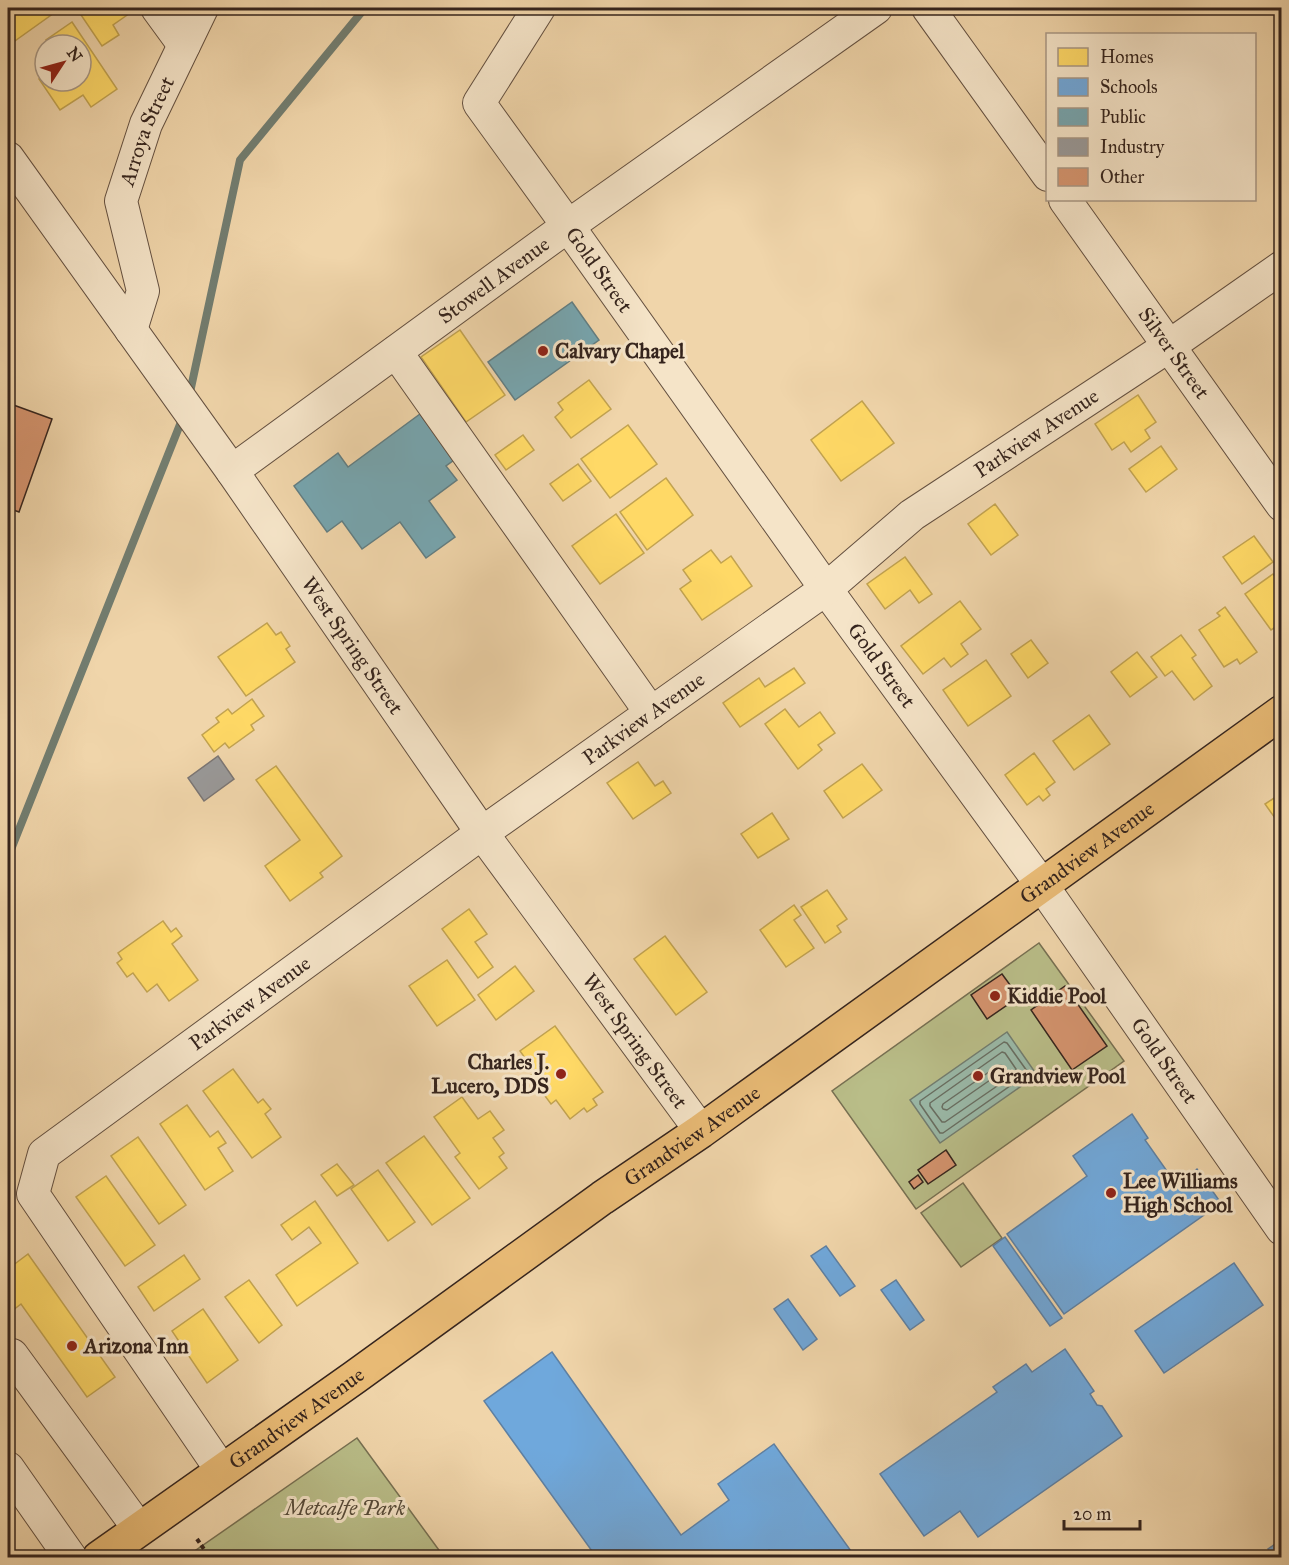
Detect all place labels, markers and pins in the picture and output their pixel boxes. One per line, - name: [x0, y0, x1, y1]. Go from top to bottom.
- place label: Calvary Chapel: [555, 338, 686, 364]
- marker: Calvary Chapel: [536, 344, 550, 358]
- place label: Kiddie Pool: [1007, 983, 1108, 1009]
- marker: Kiddie Pool: [988, 989, 1002, 1003]
- place label: Charles J. Lucero, DDS: [431, 1049, 549, 1099]
- place label: Grandview Pool: [990, 1063, 1127, 1089]
- marker: Charles J. Lucero, DDS: [554, 1067, 568, 1081]
- marker: Grandview Pool: [971, 1069, 985, 1083]
- place label: Lee Williams High School: [1123, 1168, 1238, 1218]
- marker: Lee Williams High School: [1104, 1186, 1118, 1200]
- place label: Arizona Inn: [82, 1333, 189, 1359]
- marker: Arizona Inn: [65, 1339, 79, 1353]

